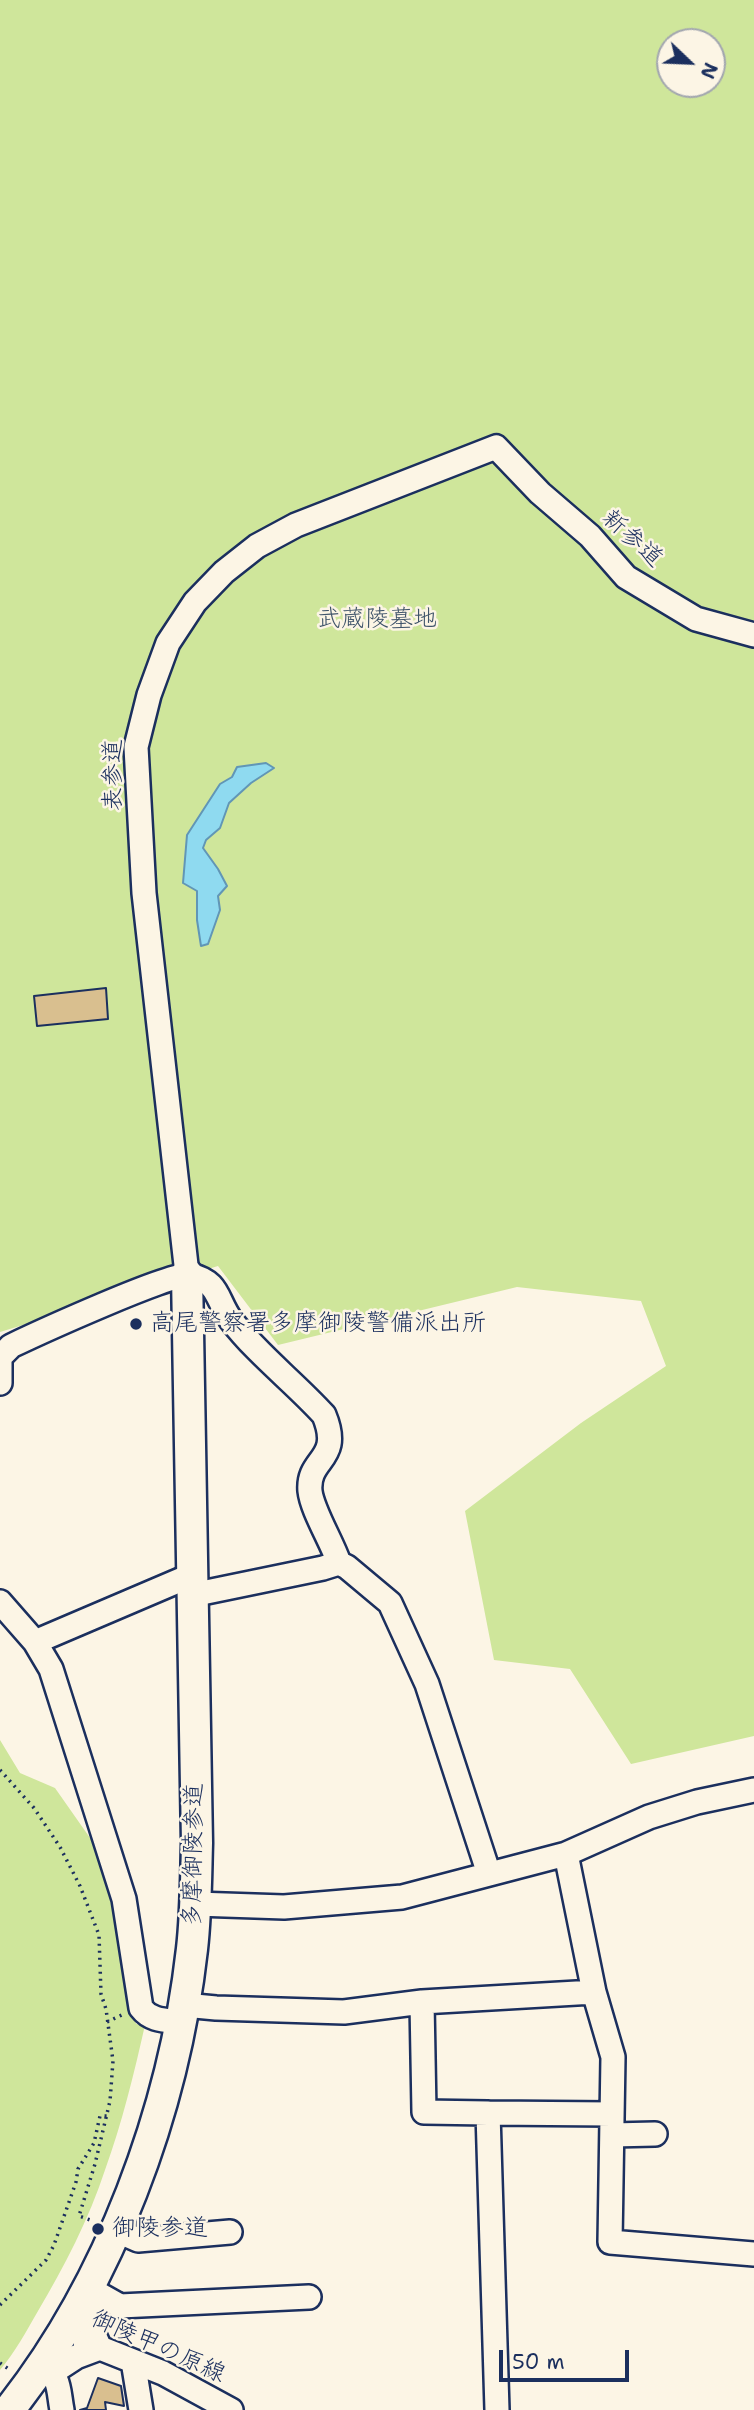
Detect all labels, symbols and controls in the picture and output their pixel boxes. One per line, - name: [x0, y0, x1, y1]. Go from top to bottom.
- north arrow: [656, 28, 726, 98]
- text: N: [695, 59, 723, 82]
- street label: 新参道: [596, 504, 668, 574]
- park label: 武蔵陵墓地: [317, 606, 437, 634]
- street label: 表参道: [100, 739, 128, 811]
- place label: 高尾警察署多摩御陵警備派出所: [150, 1310, 486, 1338]
- marker: 高尾警察署多摩御陵警備派出所: [128, 1316, 144, 1332]
- street label: 多摩御陵参道: [178, 1783, 210, 1927]
- place label: 御陵参道: [112, 2215, 208, 2243]
- marker: 御陵参道: [90, 2221, 106, 2237]
- street label: 御陵甲の原線: [86, 2305, 230, 2389]
- scale bar: [502, 2336, 632, 2380]
- text: 50 m: [512, 2348, 565, 2376]

